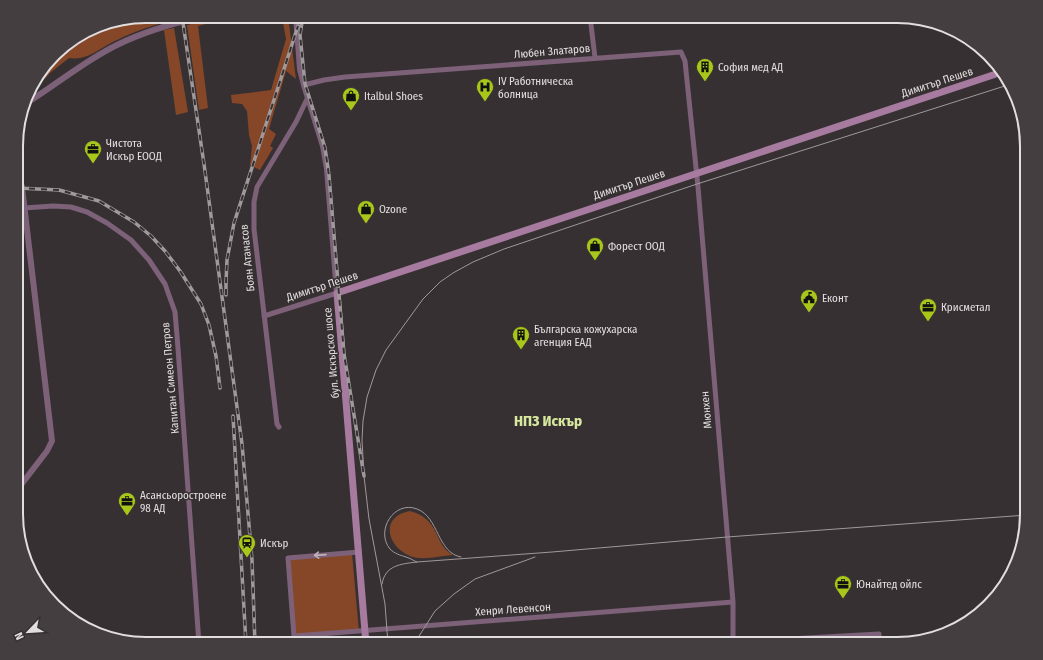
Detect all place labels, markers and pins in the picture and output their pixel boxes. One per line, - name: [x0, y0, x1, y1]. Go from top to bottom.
- building icon: София мед АД: [695, 57, 715, 82]
- place label: София мед АД: [718, 61, 783, 74]
- place label: IV Работническа болница: [498, 75, 573, 101]
- hospital icon: IV Работническа болница: [475, 77, 495, 102]
- shop icon: Italbul Shoes: [341, 86, 361, 111]
- place label: Italbul Shoes: [364, 90, 423, 103]
- place label: Чистота Искър ЕООД: [106, 137, 162, 163]
- office icon: Чистота Искър ЕООД: [83, 139, 103, 164]
- shop icon: Ozone: [356, 199, 376, 224]
- place label: Ozone: [379, 203, 407, 216]
- shop icon: Форест ООД: [585, 236, 605, 261]
- place label: Форест ООД: [608, 240, 665, 253]
- public building icon: Еконт: [799, 288, 819, 313]
- place label: Еконт: [822, 292, 849, 305]
- office icon: Крисметал: [918, 297, 938, 322]
- place label: Крисметал: [941, 301, 990, 314]
- place label: Българска кожухарска агенция ЕАД: [534, 323, 638, 349]
- building icon: Българска кожухарска агенция ЕАД: [511, 325, 531, 350]
- place label: Асансьоростроене 98 АД: [140, 489, 226, 515]
- office icon: Асансьоростроене 98 АД: [117, 491, 137, 516]
- station icon: Искър: [237, 533, 257, 558]
- place label: Искър: [260, 537, 288, 550]
- office icon: Юнайтед ойлс: [833, 574, 853, 599]
- place label: Юнайтед ойлс: [856, 578, 922, 591]

